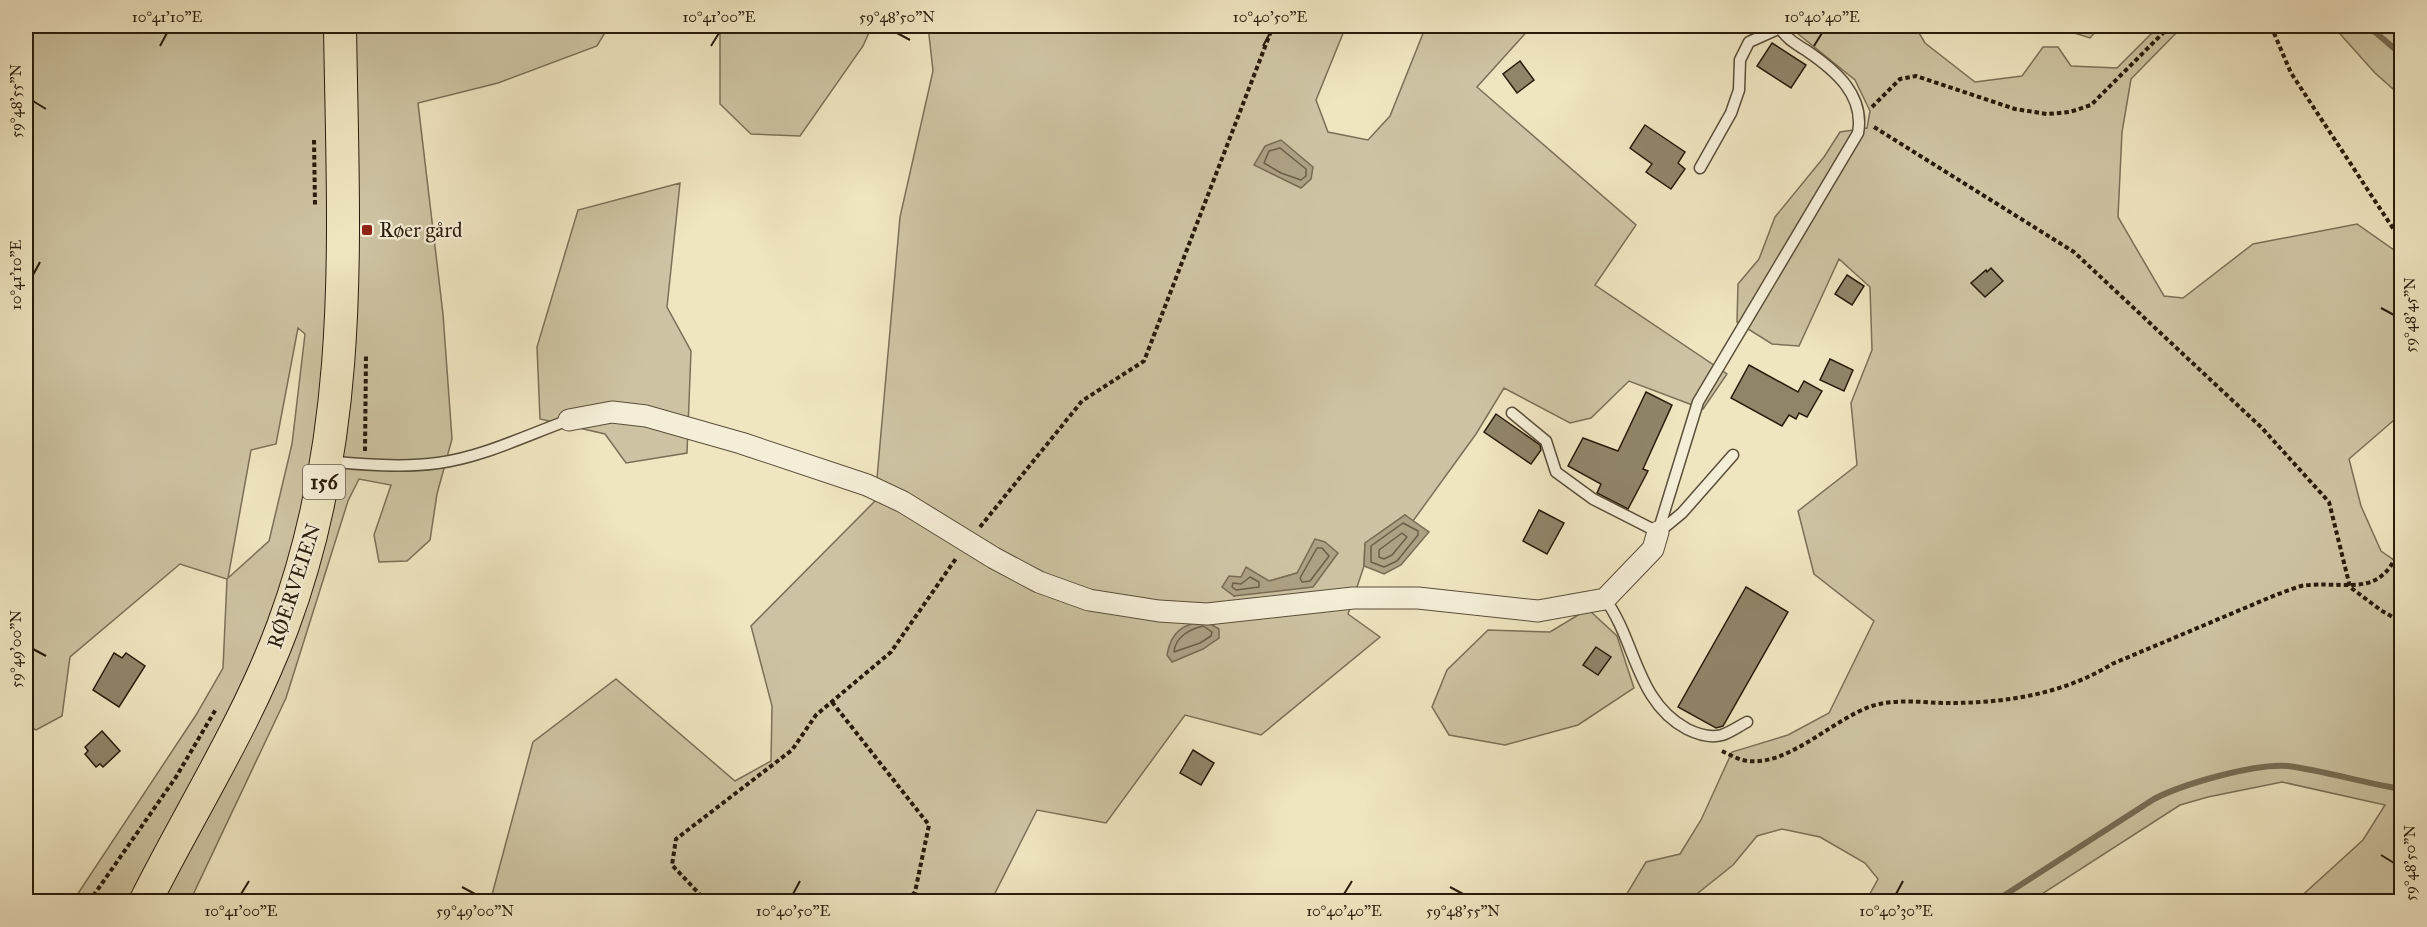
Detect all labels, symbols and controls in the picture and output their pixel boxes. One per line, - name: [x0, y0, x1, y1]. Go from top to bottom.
- text: 10°41'10"E: [132, 8, 202, 26]
- text: 10°41'00"E: [682, 8, 756, 26]
- text: 59°48'50"N: [859, 8, 935, 26]
- text: 10°40'50"E: [1233, 8, 1307, 26]
- text: 10°40'40"E: [1784, 8, 1860, 26]
- text: 59°48'55"N: [7, 64, 25, 138]
- place label: Røer gård: [379, 217, 463, 243]
- marker: Røer gård: [360, 223, 374, 237]
- text: 10°41'10"E: [7, 240, 25, 310]
- text: 59°48'45"N: [2401, 277, 2419, 353]
- road number: 156: [303, 465, 345, 499]
- street label: RØERVEIEN: [262, 520, 327, 652]
- text: 59°49'00"N: [7, 610, 25, 688]
- text: 59°48'50"N: [2401, 825, 2419, 901]
- text: 10°41'00"E: [204, 902, 278, 920]
- text: 59°49'00"N: [436, 902, 514, 920]
- text: 10°40'50"E: [756, 902, 830, 920]
- text: 10°40'40"E: [1306, 902, 1382, 920]
- text: 59°48'55"N: [1426, 902, 1500, 920]
- text: 10°40'30"E: [1859, 902, 1933, 920]

